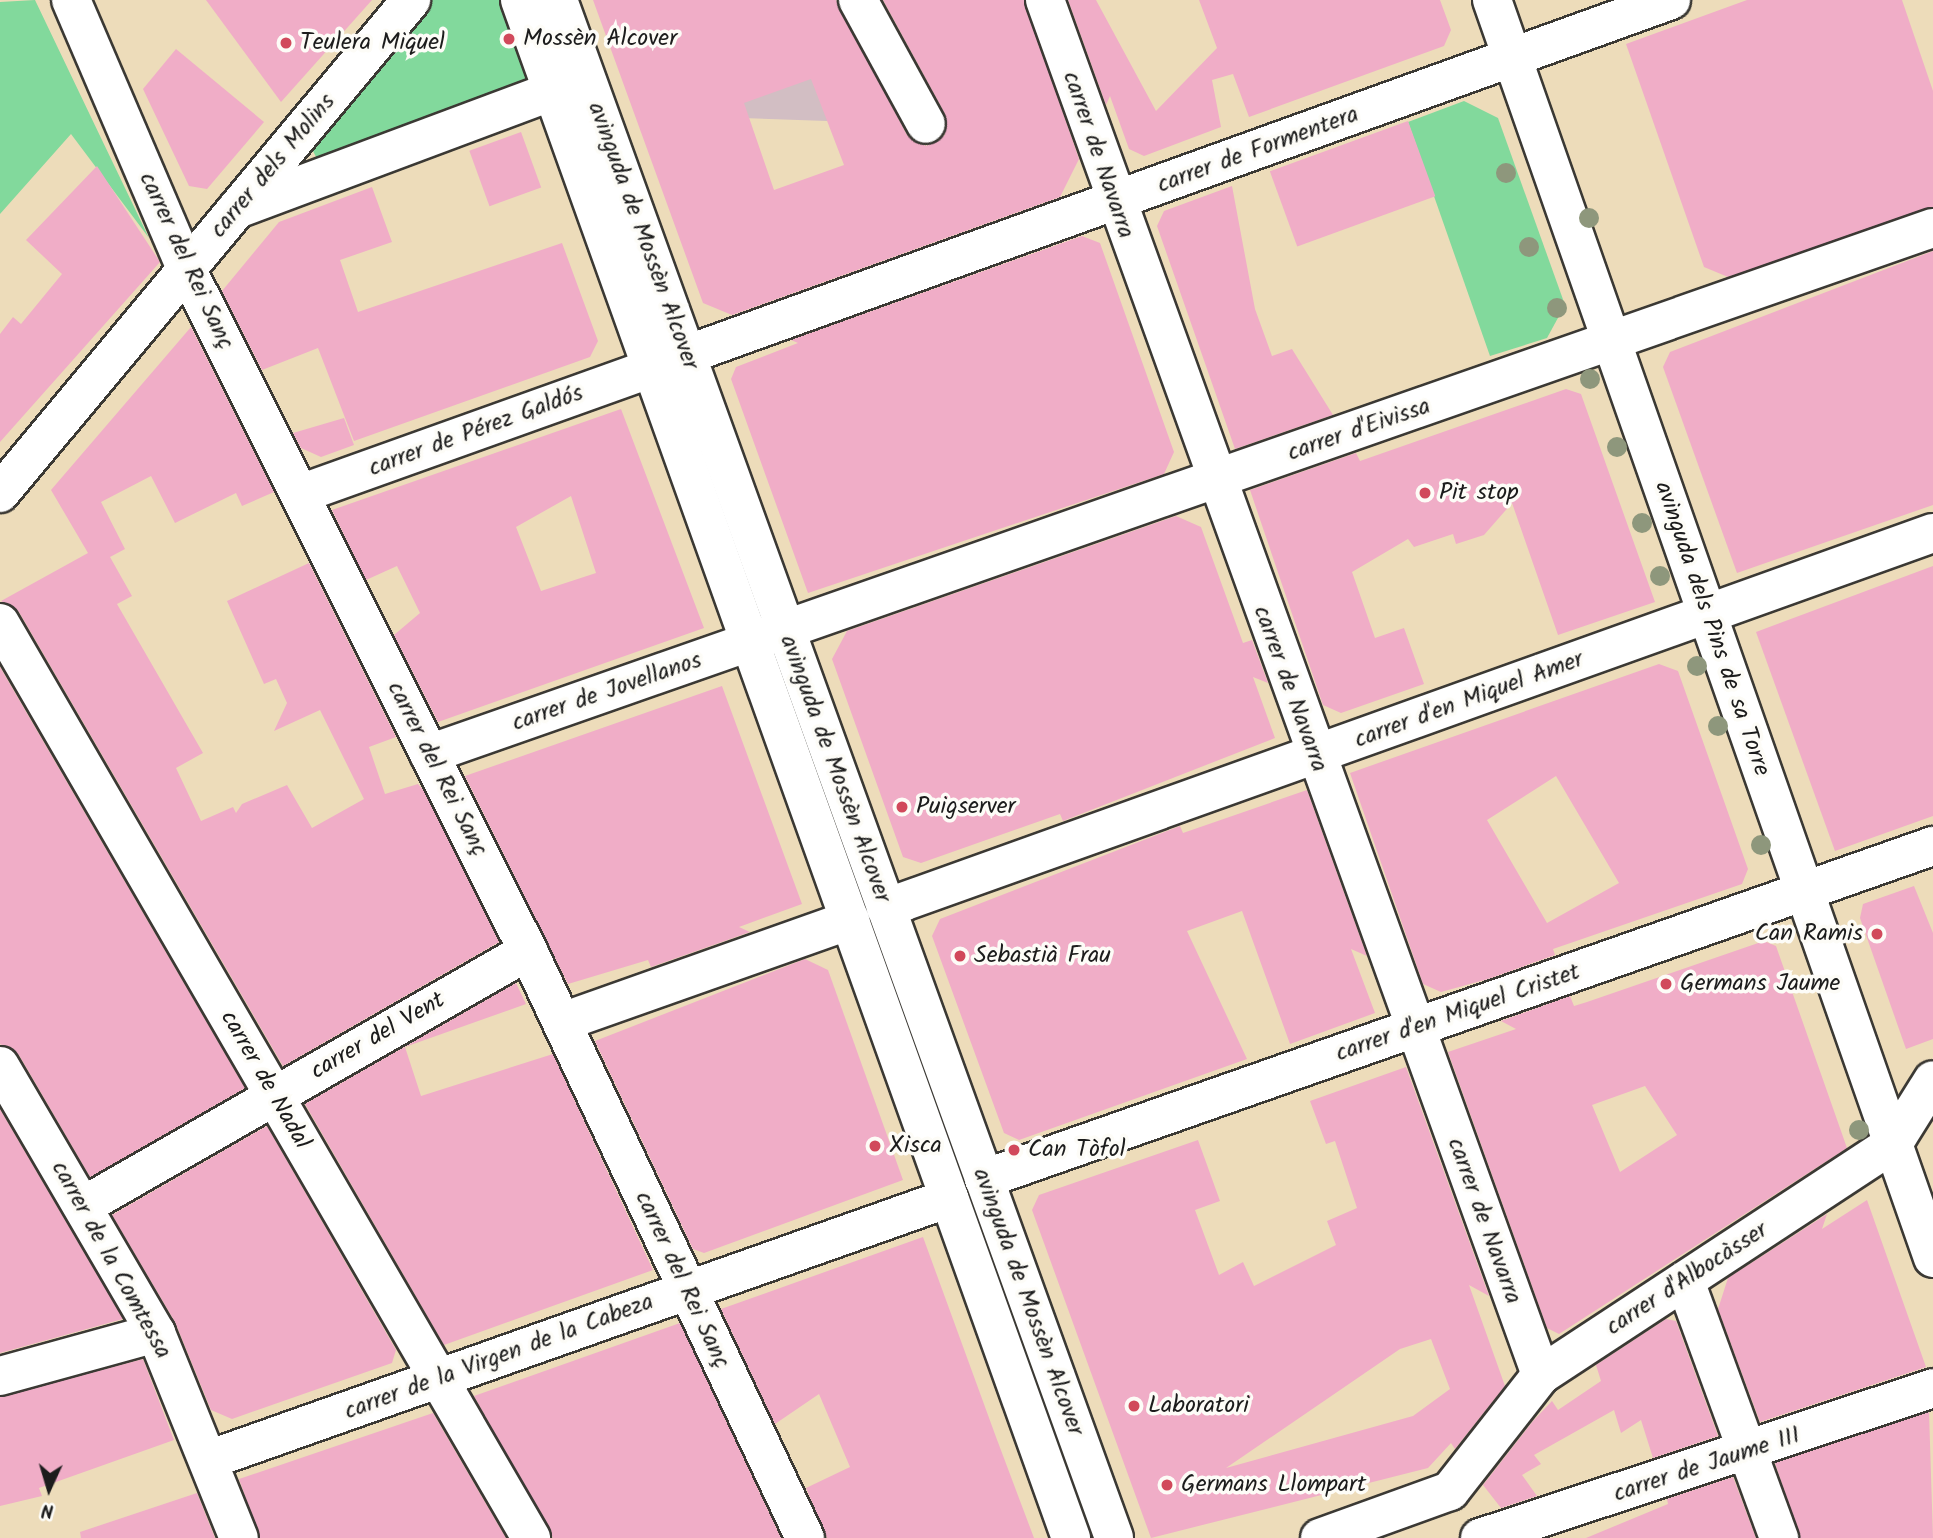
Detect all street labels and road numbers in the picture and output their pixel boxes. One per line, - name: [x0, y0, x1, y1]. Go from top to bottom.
- street label: carrer de Navarra: [1056, 68, 1140, 242]
- street label: carrer dels Molins: [204, 88, 342, 244]
- street label: avinguda de Mossèn Alcover: [581, 98, 705, 374]
- street label: carrer de Formentera: [1153, 100, 1363, 200]
- street label: carrer del Rei Sanç: [132, 168, 240, 354]
- street label: carrer de Pérez Galdós: [365, 379, 587, 483]
- street label: carrer d'Eivissa: [1284, 392, 1434, 468]
- street label: avinguda dels Pins de sa Torre: [1648, 478, 1776, 780]
- street label: carrer de Navarra: [1247, 602, 1333, 776]
- street label: avinguda de Mossèn Alcover: [773, 631, 897, 907]
- street label: carrer d'en Miquel Amer: [1351, 645, 1587, 755]
- street label: carrer de Jovellanos: [508, 646, 706, 738]
- street label: carrer del Rei Sanç: [381, 677, 493, 861]
- street label: carrer d'en Miquel Cristet: [1332, 958, 1584, 1068]
- street label: carrer del Vent: [306, 986, 450, 1086]
- street label: carrer de Nadal: [214, 1006, 316, 1154]
- street label: carrer de Navarra: [1441, 1134, 1527, 1308]
- street label: carrer de la Comtessa: [45, 1156, 177, 1364]
- street label: avinguda de Mossèn Alcover: [966, 1164, 1090, 1440]
- street label: carrer del Rei Sanç: [628, 1187, 736, 1373]
- street label: carrer d'Albocàsser: [1601, 1216, 1773, 1342]
- street label: carrer de la Virgen de la Cabeza: [341, 1288, 657, 1426]
- street label: carrer de Jaume III: [1610, 1421, 1804, 1509]

